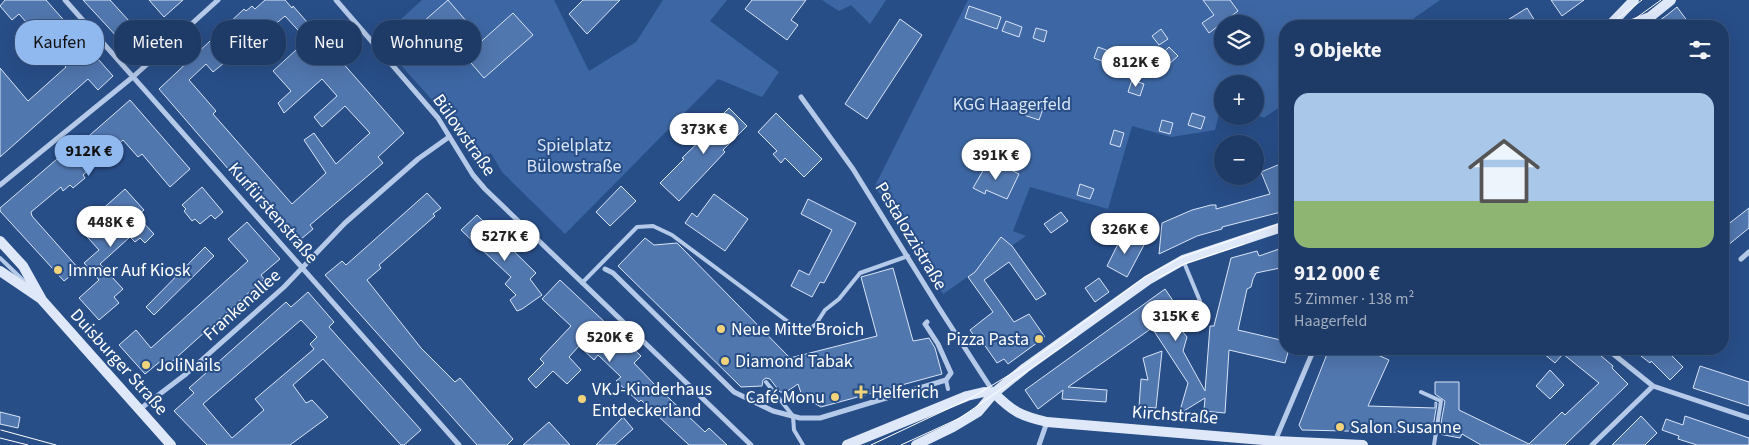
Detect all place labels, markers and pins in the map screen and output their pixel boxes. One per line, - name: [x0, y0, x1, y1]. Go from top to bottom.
- pin: 812K €: [1095, 46, 1177, 88]
- pin: 373K €: [663, 112, 745, 155]
- pin: 912K €: [48, 134, 130, 177]
- pin: 391K €: [955, 138, 1037, 181]
- pin: 448K €: [70, 206, 152, 248]
- pin: 326K €: [1084, 212, 1166, 255]
- pin: 527K €: [464, 220, 546, 262]
- place label: Immer Auf Kiosk: [68, 258, 191, 283]
- marker: Immer Auf Kiosk: [52, 264, 64, 276]
- pin: 315K €: [1135, 300, 1217, 342]
- place label: Neue Mitte Broich: [731, 317, 864, 342]
- pin: 520K €: [569, 320, 651, 363]
- marker: Neue Mitte Broich: [715, 323, 727, 335]
- place label: Pizza Pasta: [946, 327, 1029, 352]
- marker: Pizza Pasta: [1033, 333, 1045, 345]
- place label: Diamond Tabak: [735, 349, 853, 374]
- place label: JoliNails: [156, 353, 221, 378]
- marker: Diamond Tabak: [719, 355, 731, 367]
- marker: JoliNails: [140, 359, 152, 371]
- place label: VKJ-Kinderhaus Entdeckerland: [592, 377, 712, 423]
- place label: Helferich: [871, 380, 939, 405]
- place label: Café Monu: [746, 385, 825, 410]
- marker: Helferich: [855, 386, 867, 398]
- marker: Café Monu: [829, 391, 841, 403]
- marker: VKJ-Kinderhaus Entdeckerland: [576, 393, 588, 405]
- place label: Salon Susanne: [1350, 415, 1461, 440]
- marker: Salon Susanne: [1334, 421, 1346, 433]

